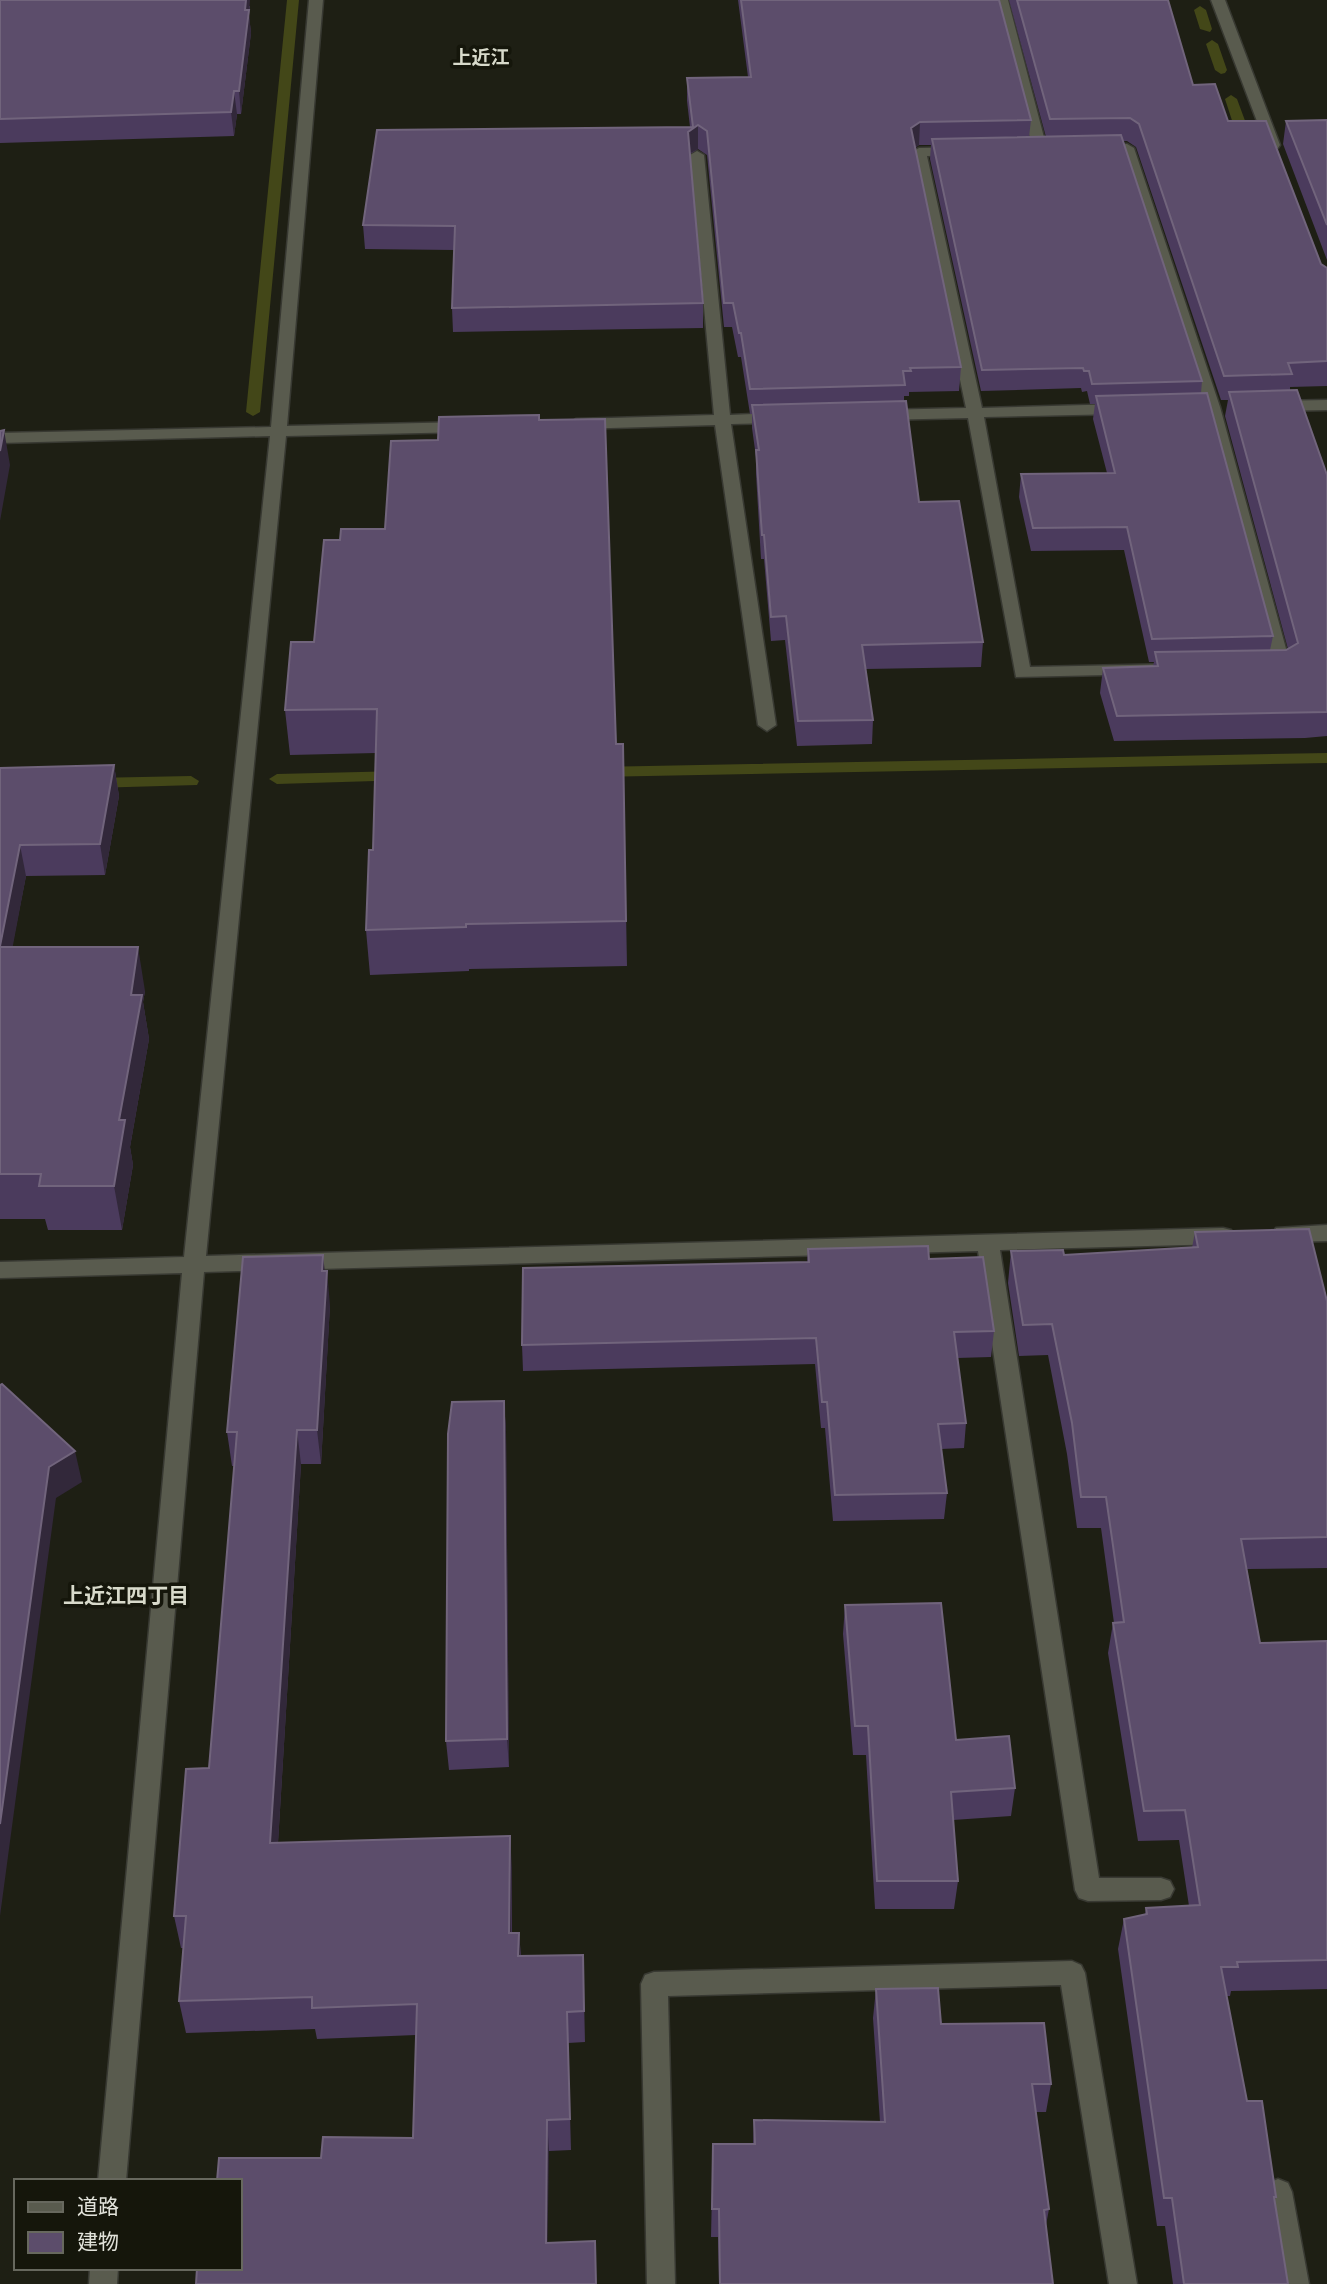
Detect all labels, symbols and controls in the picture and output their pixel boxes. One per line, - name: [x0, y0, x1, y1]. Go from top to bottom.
- district label: 上近江: [452, 47, 510, 68]
- district label: 上近江四丁目: [63, 1584, 189, 1608]
- legend: [14, 2179, 242, 2270]
- text: 道路: [77, 2195, 119, 2219]
- text: 建物: [77, 2230, 119, 2254]

